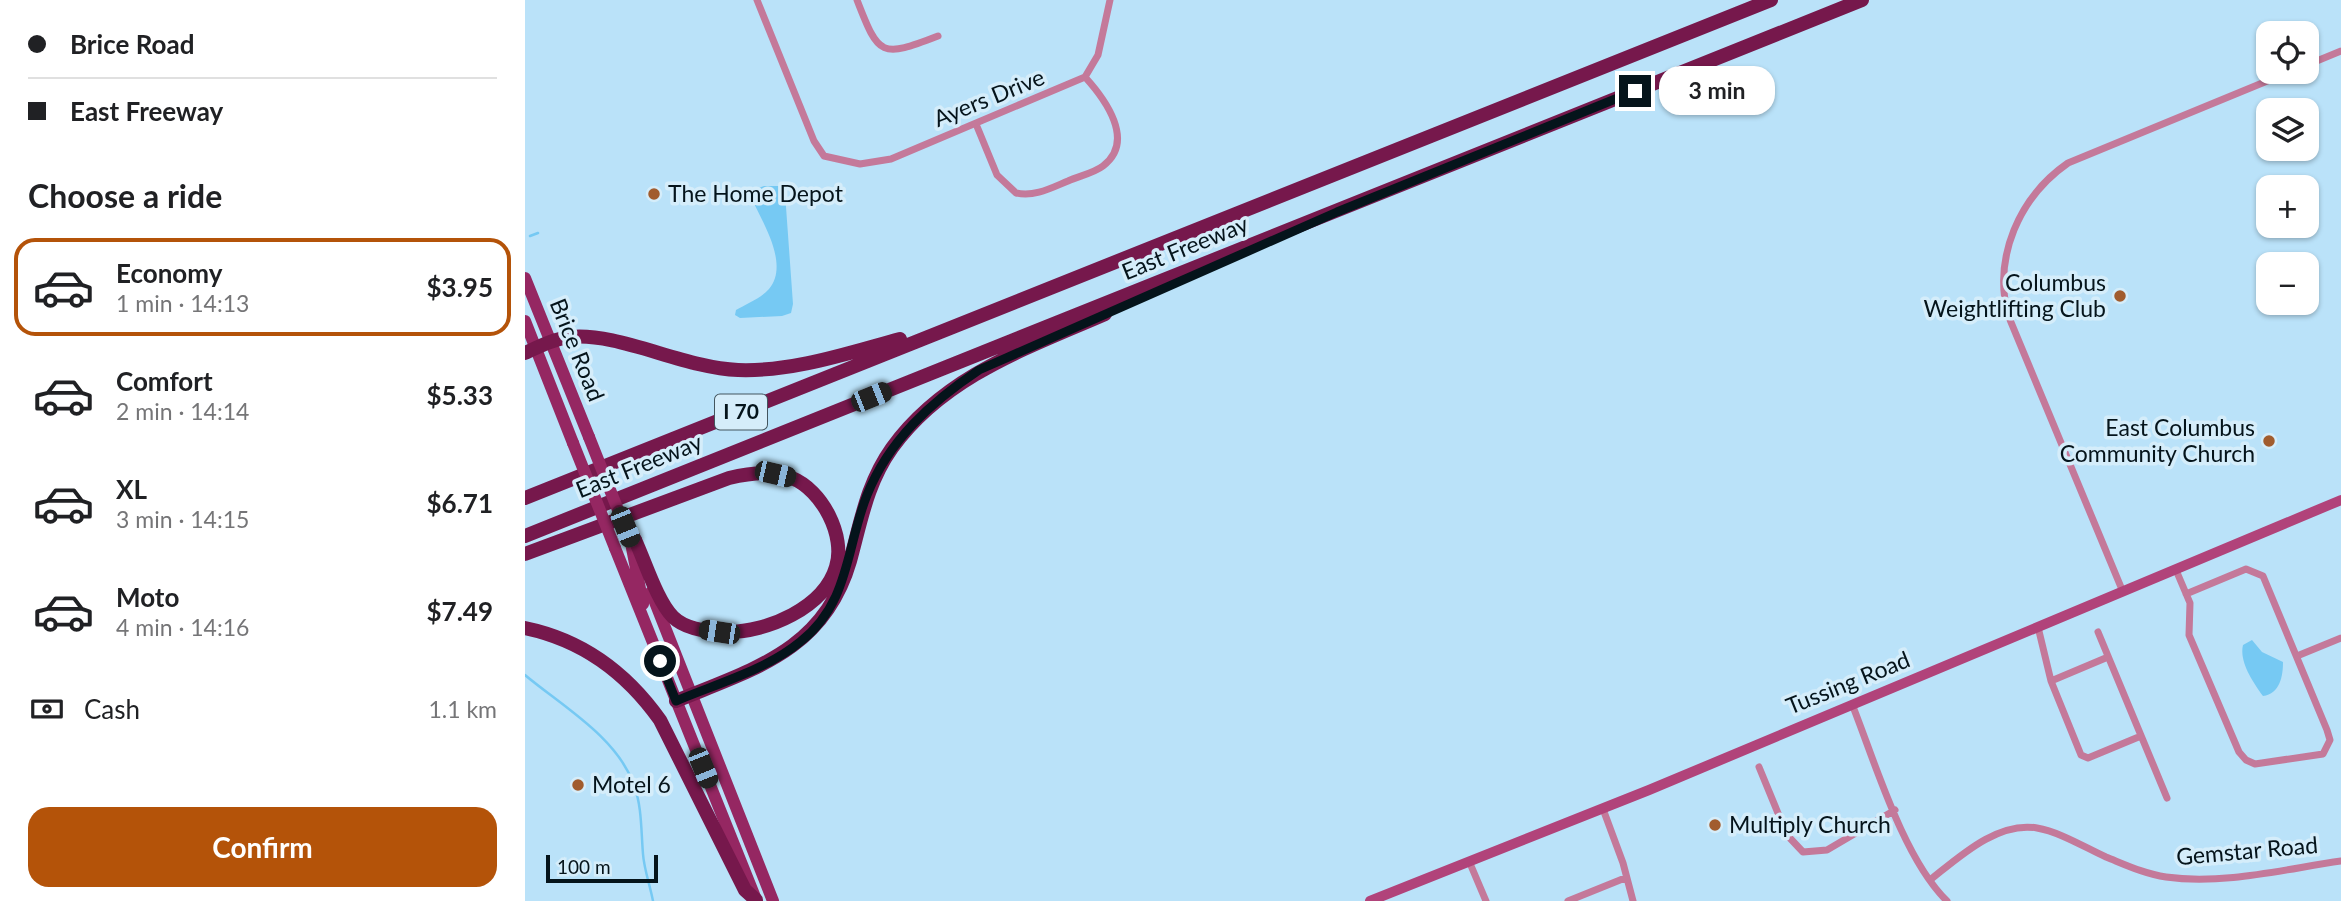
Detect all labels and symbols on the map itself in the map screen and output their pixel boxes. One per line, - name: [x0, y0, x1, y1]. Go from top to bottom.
- street label: Ayers Drive: [929, 62, 1048, 132]
- callout: 3 min: [1659, 66, 1775, 116]
- route end: [1619, 75, 1651, 107]
- place label: The Home Depot: [668, 179, 844, 207]
- marker: The Home Depot: [646, 186, 662, 202]
- street label: East Freeway: [1117, 209, 1252, 285]
- place label: Columbus Weightlifting Club: [1924, 268, 2106, 322]
- marker: Columbus Weightlifting Club: [2112, 288, 2128, 304]
- street label: Brice Road: [545, 294, 611, 405]
- car: [848, 379, 895, 415]
- road number: I 70: [715, 394, 767, 430]
- place label: East Columbus Community Church: [2060, 413, 2255, 467]
- street label: East Freeway: [571, 427, 706, 503]
- marker: East Columbus Community Church: [2261, 433, 2277, 449]
- car: [753, 459, 798, 489]
- car: [608, 504, 643, 550]
- car: [697, 618, 742, 646]
- route start: [644, 645, 676, 677]
- street label: Tussing Road: [1782, 645, 1914, 720]
- car: [686, 745, 721, 791]
- place label: Motel 6: [592, 770, 671, 798]
- marker: Motel 6: [570, 777, 586, 793]
- place label: Multiply Church: [1729, 810, 1891, 838]
- marker: Multiply Church: [1707, 817, 1723, 833]
- street label: Gemstar Road: [2175, 830, 2319, 870]
- scale bar: [546, 852, 658, 884]

